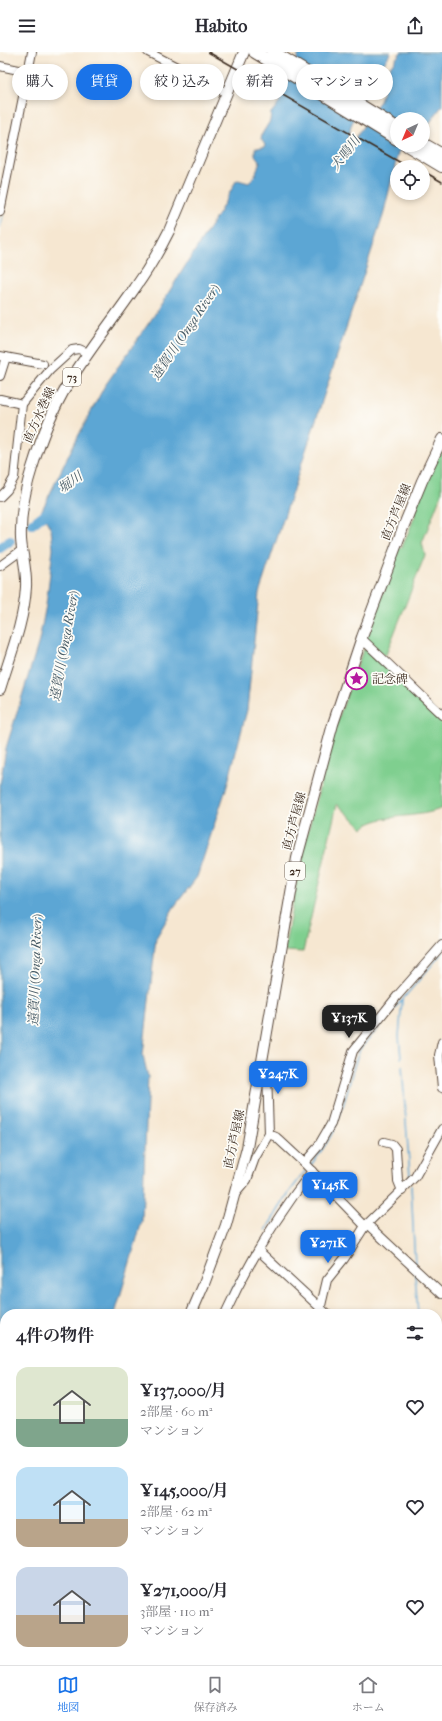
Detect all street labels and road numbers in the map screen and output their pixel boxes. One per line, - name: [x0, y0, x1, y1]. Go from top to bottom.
- road number: 73: [63, 368, 81, 386]
- street label: 直方水巻線: [20, 385, 58, 445]
- street label: 直方芦屋線: [378, 482, 414, 542]
- street label: 直方芦屋線: [279, 790, 309, 852]
- road number: 27: [285, 862, 305, 880]
- street label: 直方芦屋線: [221, 1108, 247, 1170]

